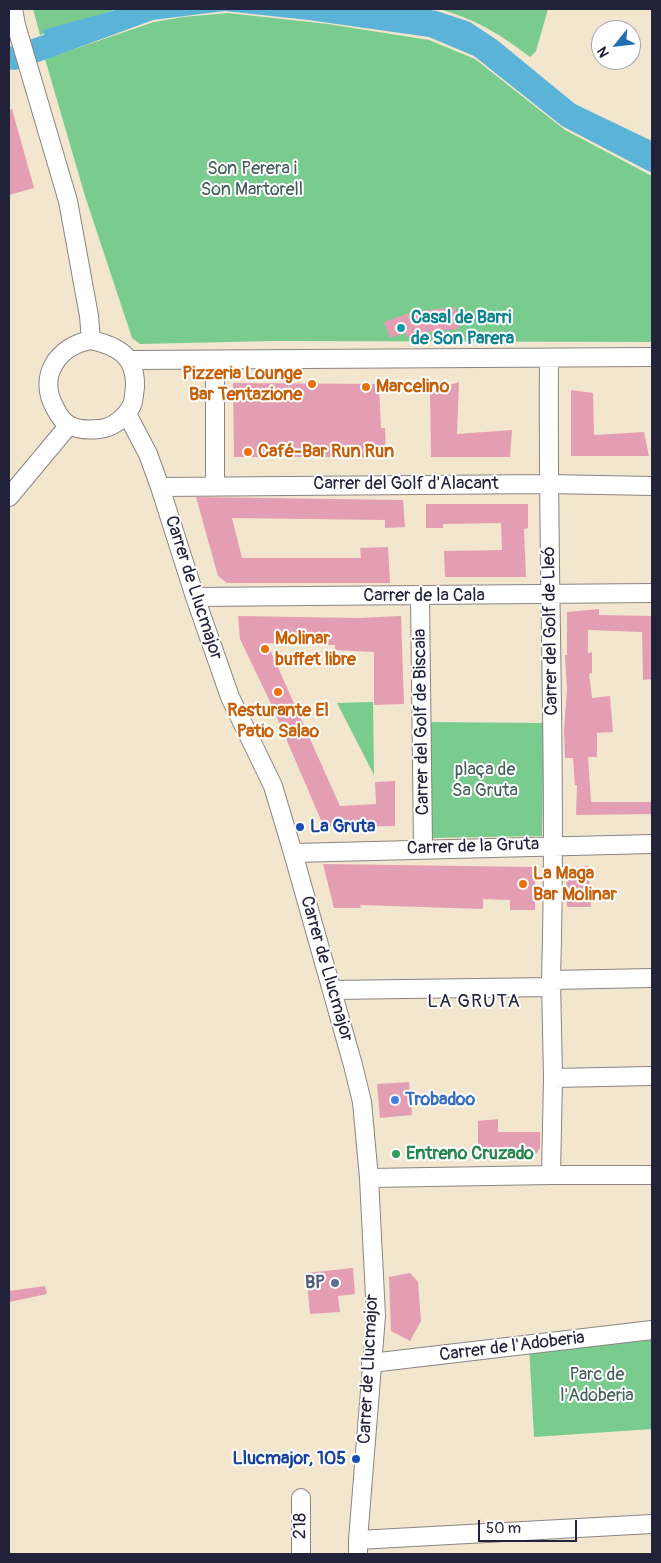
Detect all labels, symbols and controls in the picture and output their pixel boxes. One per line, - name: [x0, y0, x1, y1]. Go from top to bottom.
- north arrow: [591, 20, 641, 70]
- text: N: [594, 44, 613, 60]
- park label: Son Perera i Son Martorell: [201, 158, 303, 200]
- place label: Casal de Barri de Son Parera: [411, 307, 514, 350]
- marker: Casal de Barri de Son Parera: [395, 322, 407, 334]
- place label: Pizzeria Lounge Bar Tentazione: [182, 363, 302, 406]
- place label: Marcelino: [376, 376, 449, 398]
- marker: Pizzeria Lounge Bar Tentazione: [306, 378, 318, 390]
- marker: Marcelino: [360, 381, 372, 393]
- place label: Café-Bar Run Run: [258, 441, 394, 463]
- marker: Café-Bar Run Run: [242, 446, 254, 458]
- street label: Carrer del Golf d'Alacant: [313, 473, 499, 495]
- street label: Carrer de Llucmajor: [160, 513, 226, 663]
- street label: Carrer del Golf de Lleó: [539, 546, 563, 716]
- street label: Carrer de la Cala: [363, 585, 485, 607]
- place label: Molinar buffet libre: [275, 628, 356, 670]
- street label: Carrer del Golf de Biscaia: [410, 629, 434, 815]
- marker: Molinar buffet libre: [259, 643, 271, 655]
- marker: Resturante El Patio Salao: [272, 686, 284, 698]
- place label: Resturante El Patio Salao: [227, 700, 329, 742]
- park label: plaça de Sa Gruta: [452, 759, 518, 802]
- place label: La Gruta: [310, 816, 375, 838]
- marker: La Gruta: [294, 821, 306, 833]
- street label: Carrer de la Gruta: [406, 834, 540, 860]
- place label: La Maga Bar Molinar: [533, 863, 617, 906]
- marker: La Maga Bar Molinar: [517, 878, 529, 890]
- street label: Carrer de Llucmajor: [295, 894, 357, 1044]
- district label: LA GRUTA: [426, 991, 522, 1013]
- place label: Trobadoo: [405, 1089, 475, 1111]
- marker: Trobadoo: [389, 1094, 401, 1106]
- place label: Entreno Cruzado: [406, 1143, 534, 1165]
- marker: Entreno Cruzado: [390, 1148, 402, 1160]
- place label: BP: [305, 1272, 325, 1294]
- marker: BP: [329, 1277, 341, 1289]
- street label: Carrer de Llucmajor: [354, 1293, 384, 1445]
- street label: Carrer de l'Adoberia: [438, 1327, 586, 1367]
- park label: Parc de l'Adoberia: [560, 1364, 634, 1406]
- place label: Llucmajor, 105: [232, 1448, 346, 1470]
- marker: Llucmajor, 105: [350, 1453, 362, 1465]
- scale bar: [481, 1510, 580, 1542]
- street label: 218: [290, 1513, 312, 1539]
- text: 50 m: [486, 1519, 521, 1538]

